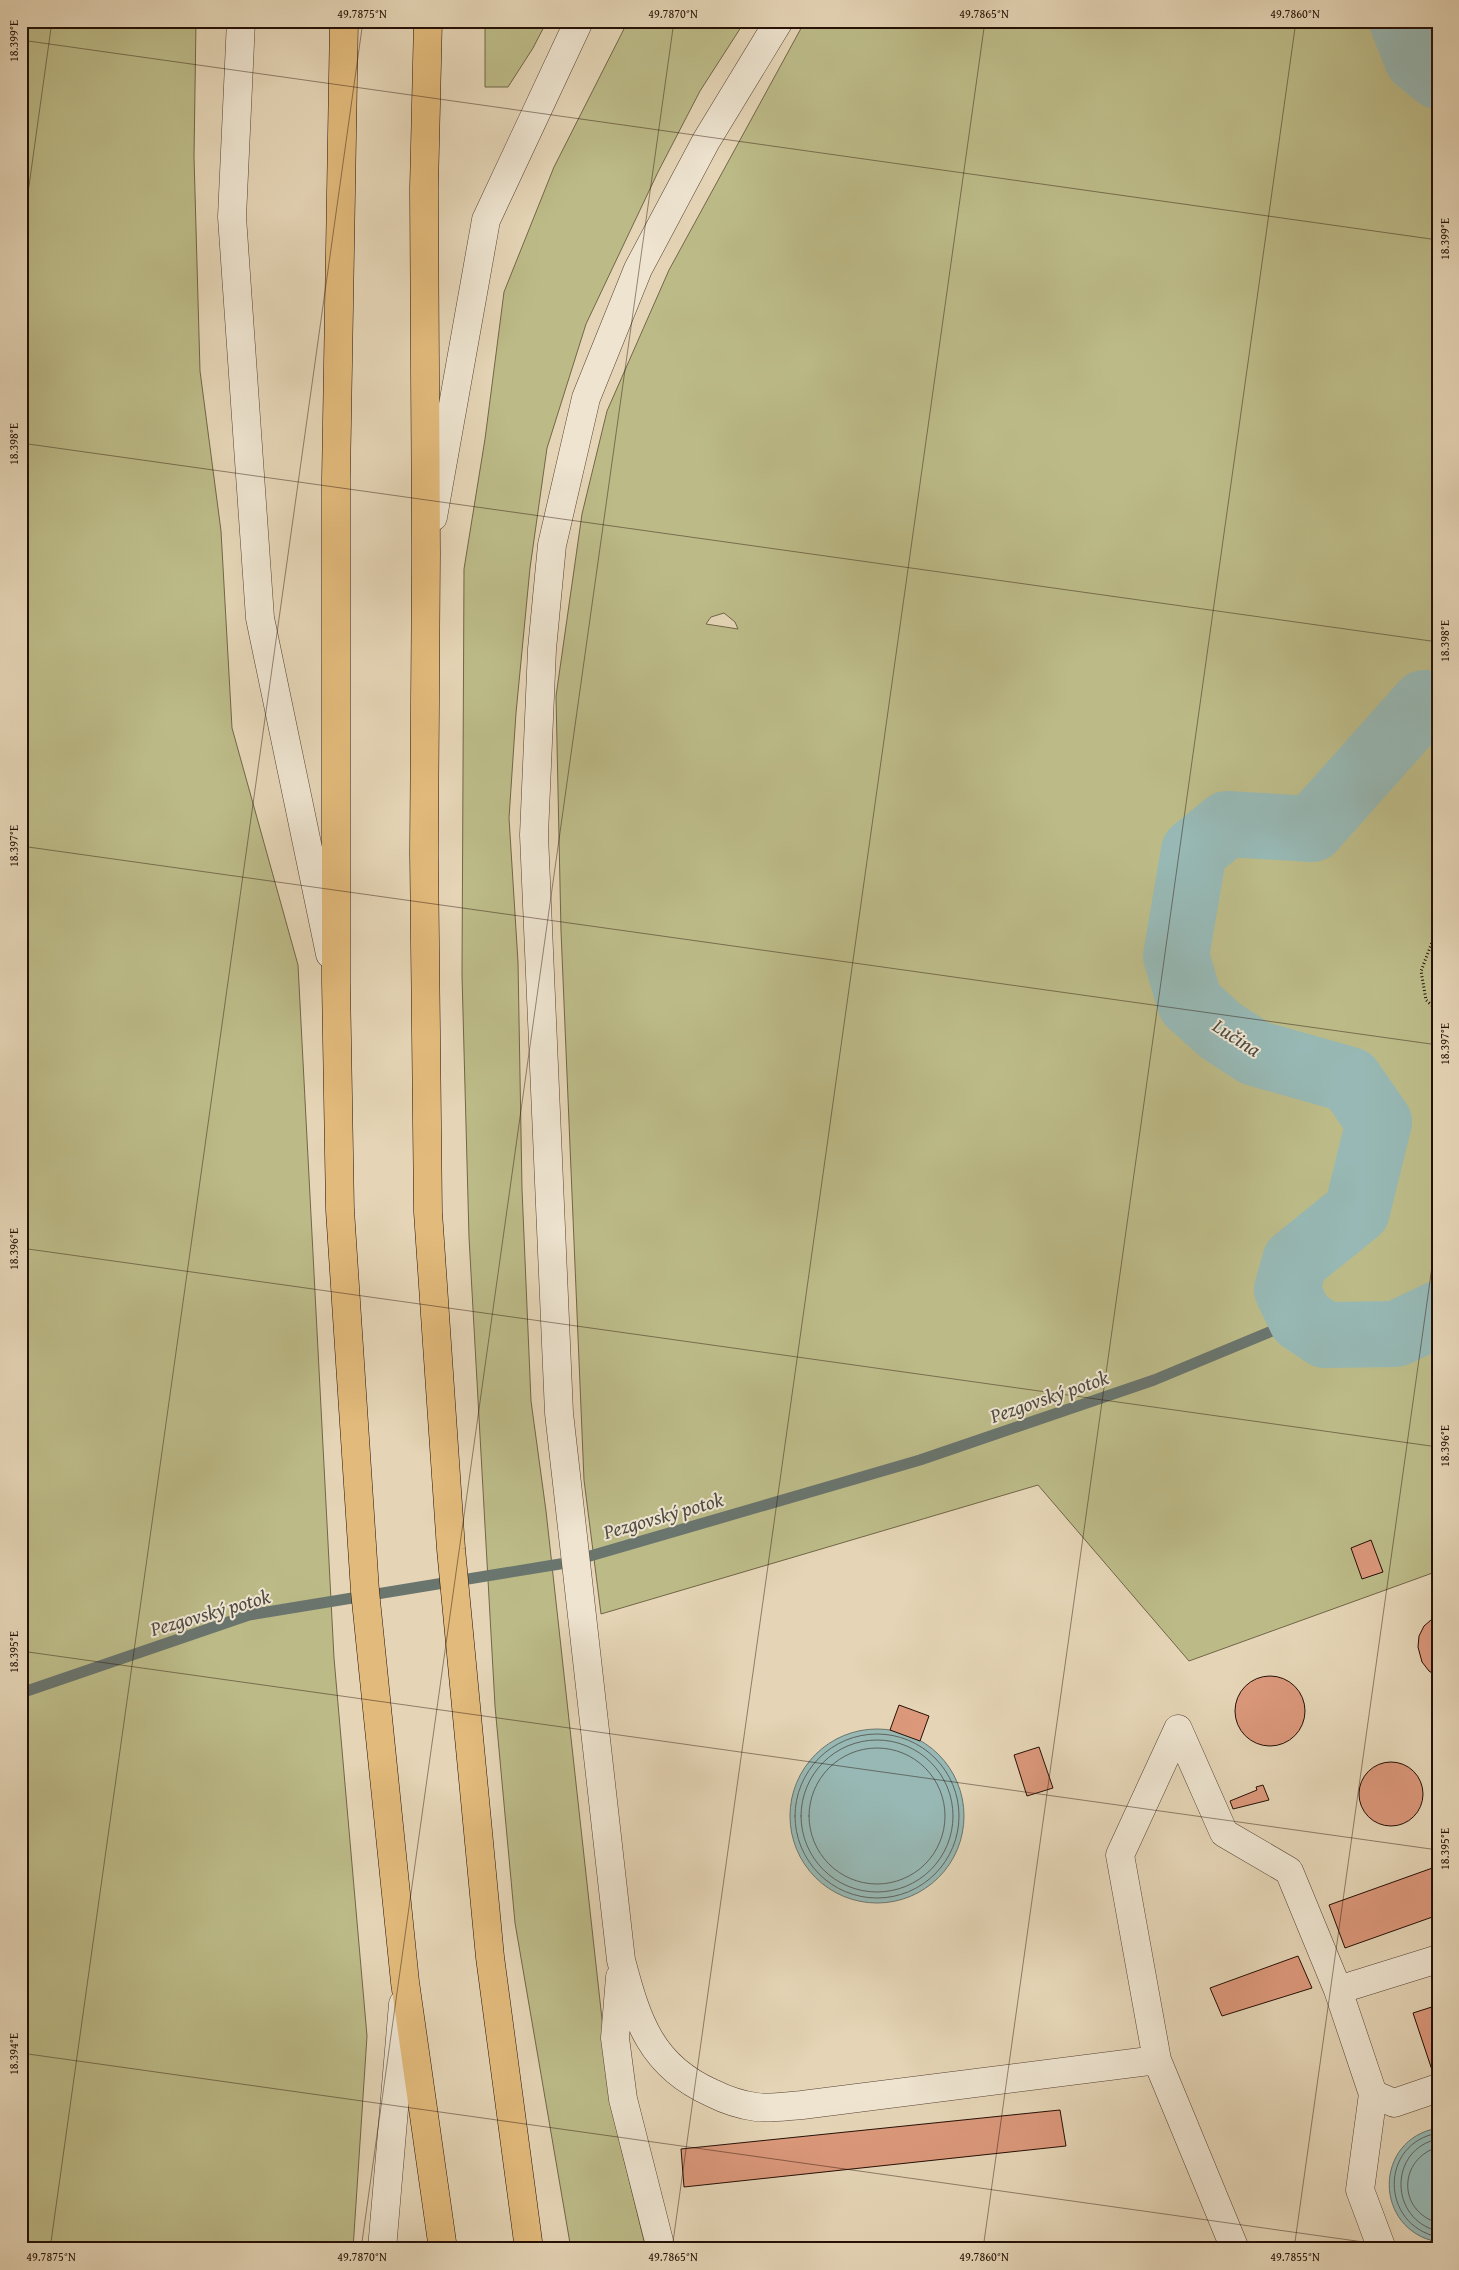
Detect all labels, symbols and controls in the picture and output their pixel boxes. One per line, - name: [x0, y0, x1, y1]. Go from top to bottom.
- text: 49.7875°N: [337, 5, 387, 22]
- text: 49.7870°N: [648, 5, 698, 22]
- text: 49.7865°N: [959, 5, 1009, 22]
- text: 49.7860°N: [1270, 5, 1320, 22]
- text: 18.399°E: [5, 20, 22, 62]
- text: 18.399°E: [1436, 218, 1453, 260]
- text: 18.398°E: [5, 423, 22, 465]
- text: 18.398°E: [1436, 620, 1453, 662]
- text: 18.397°E: [5, 825, 22, 867]
- water label: Lučina: [1206, 1010, 1267, 1064]
- text: 18.397°E: [1436, 1023, 1453, 1065]
- text: 18.396°E: [5, 1228, 22, 1270]
- water label: Pezgovský potok: [985, 1362, 1113, 1430]
- text: 18.396°E: [1436, 1425, 1453, 1467]
- water label: Pezgovský potok: [599, 1484, 727, 1546]
- water label: Pezgovský potok: [146, 1581, 274, 1643]
- text: 18.395°E: [5, 1631, 22, 1673]
- text: 18.395°E: [1436, 1828, 1453, 1870]
- text: 18.394°E: [5, 2033, 22, 2075]
- text: 49.7875°N: [26, 2248, 76, 2265]
- text: 49.7870°N: [337, 2248, 387, 2265]
- text: 49.7865°N: [648, 2248, 698, 2265]
- text: 49.7860°N: [959, 2248, 1009, 2265]
- text: 49.7855°N: [1270, 2248, 1320, 2265]

